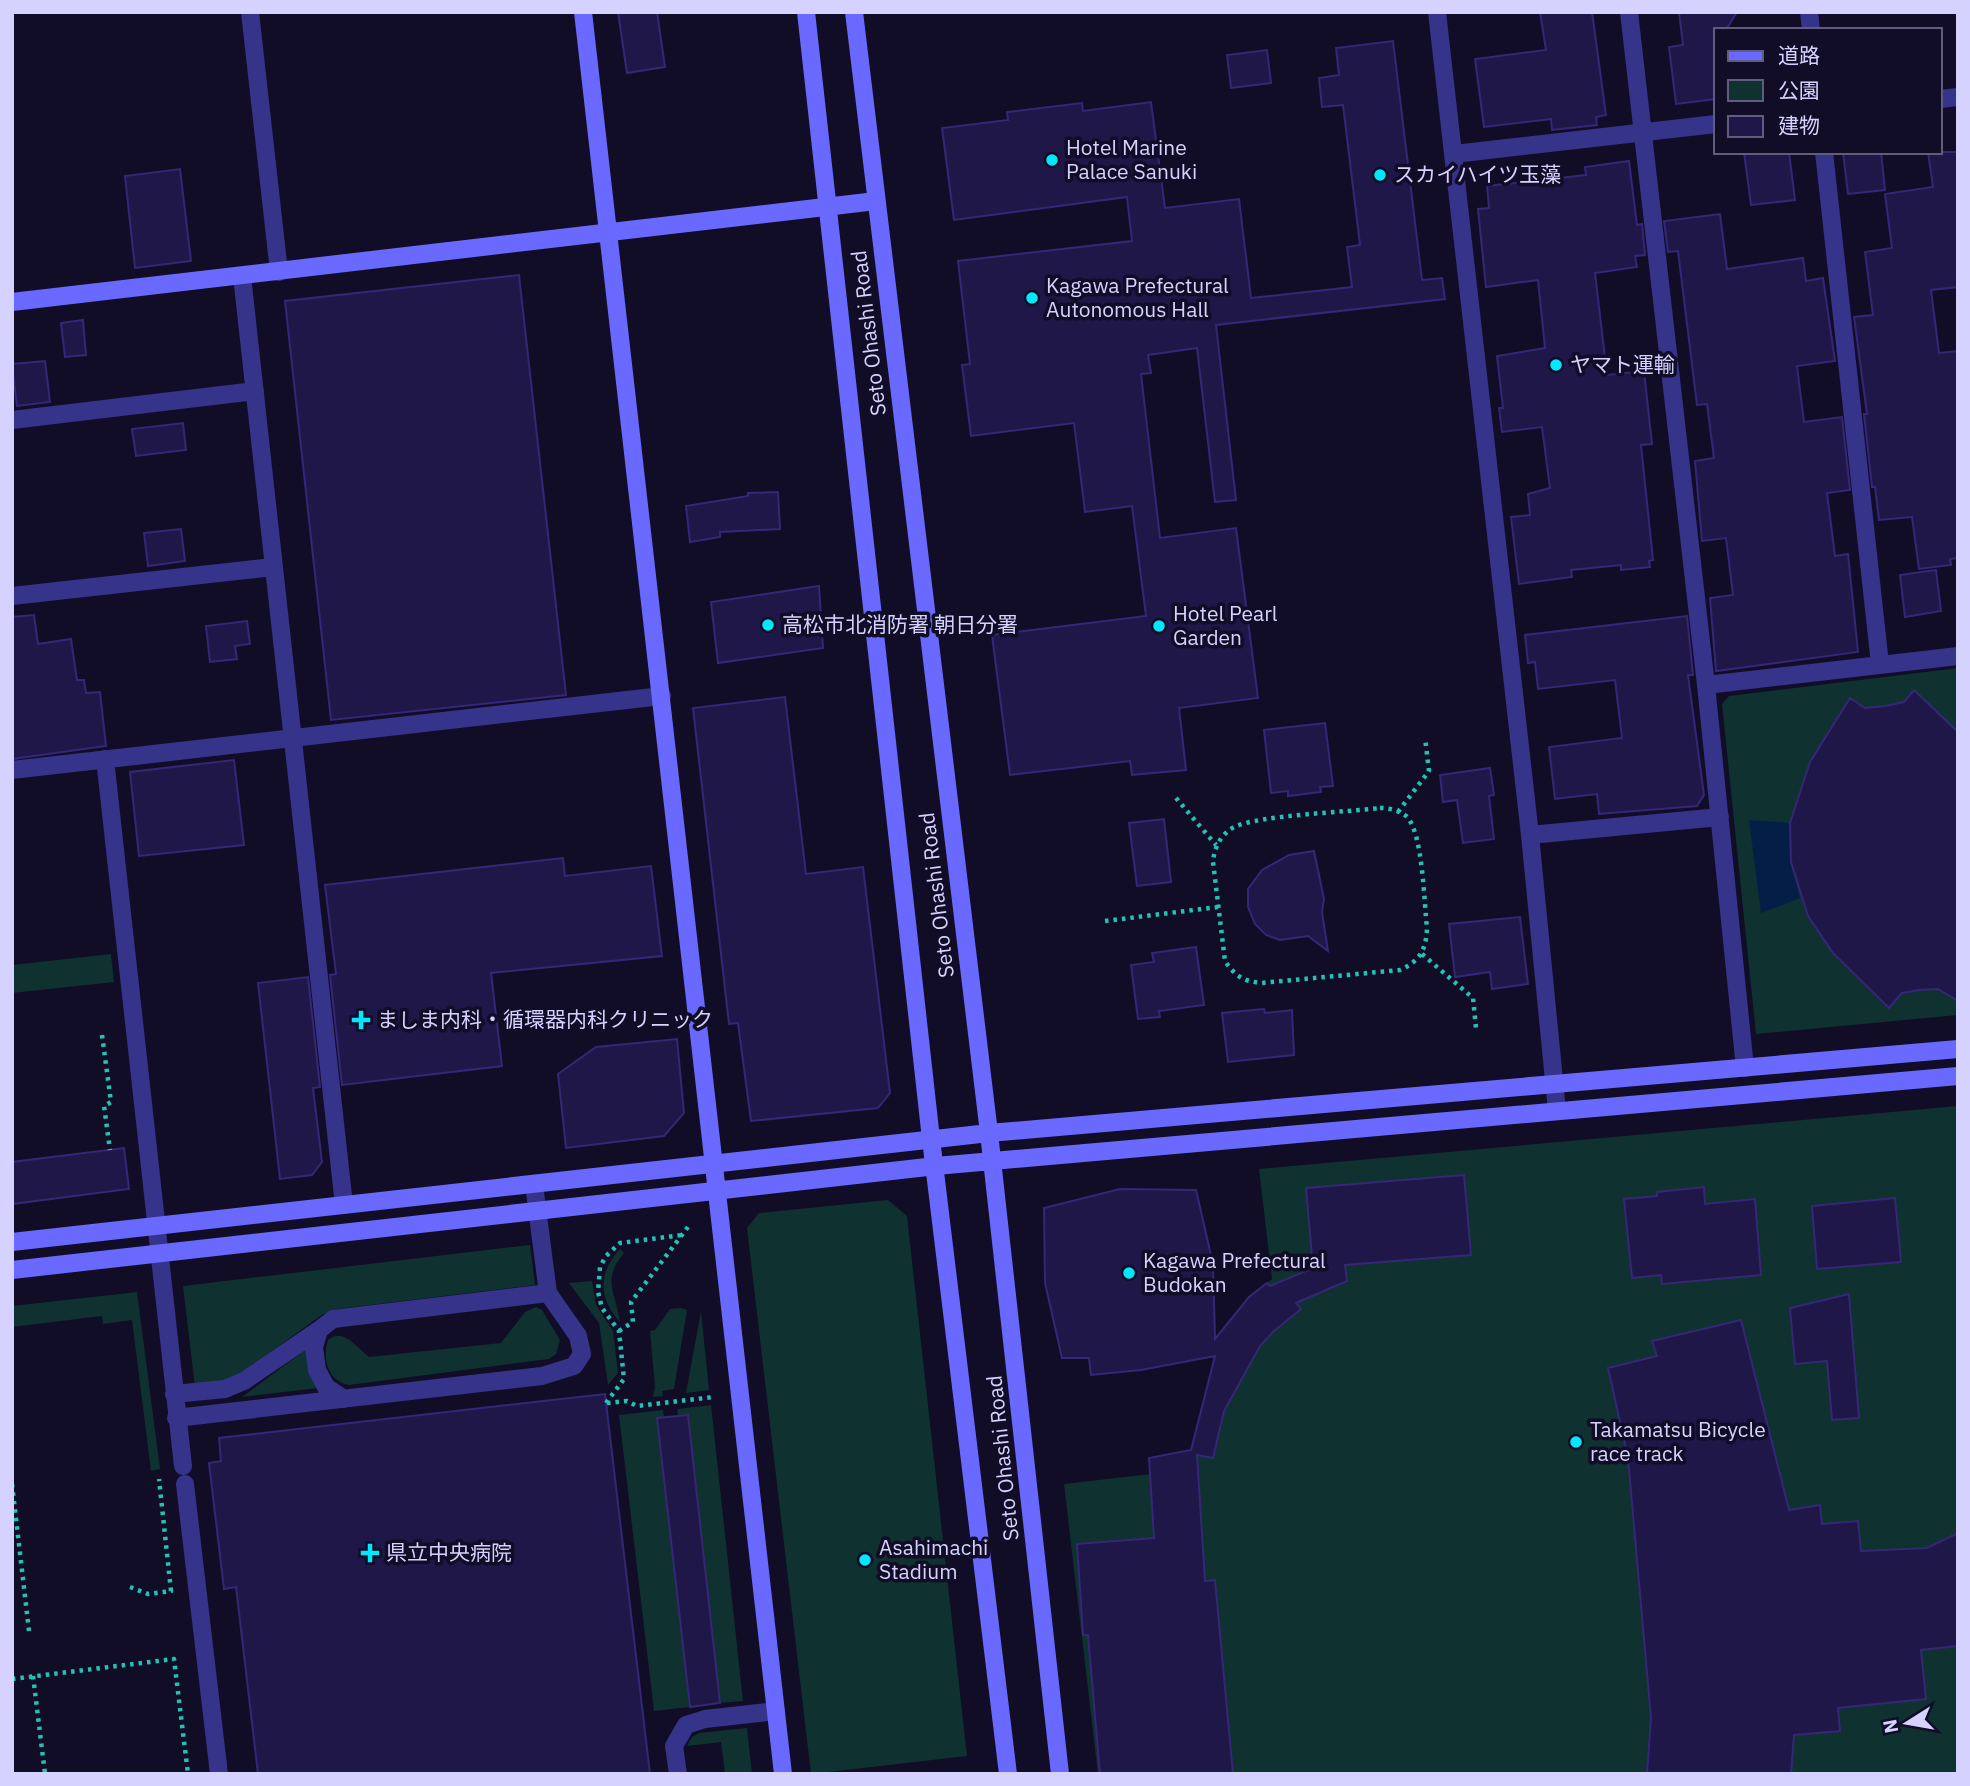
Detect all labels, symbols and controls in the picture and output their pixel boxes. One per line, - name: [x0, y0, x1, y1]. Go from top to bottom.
- legend: [1714, 28, 1942, 154]
- text: 道路: [1778, 41, 1820, 69]
- text: 公園: [1778, 76, 1820, 104]
- text: 建物: [1778, 111, 1820, 139]
- place label: Hotel Marine Palace Sanuki: [1066, 133, 1197, 185]
- marker: Hotel Marine Palace Sanuki: [1044, 152, 1060, 168]
- place label: スカイハイツ玉藻: [1394, 160, 1561, 188]
- marker: スカイハイツ玉藻: [1372, 167, 1388, 183]
- street label: Seto Ohashi Road: [844, 249, 892, 417]
- place label: Kagawa Prefectural Autonomous Hall: [1046, 271, 1229, 323]
- marker: Kagawa Prefectural Autonomous Hall: [1024, 290, 1040, 306]
- place label: ヤマト運輸: [1570, 350, 1675, 378]
- marker: ヤマト運輸: [1548, 357, 1564, 373]
- place label: Hotel Pearl Garden: [1173, 599, 1278, 651]
- place label: 高松市北消防署 朝日分署: [782, 610, 1018, 638]
- marker: 高松市北消防署 朝日分署: [760, 617, 776, 633]
- marker: Hotel Pearl Garden: [1151, 618, 1167, 634]
- street label: Seto Ohashi Road: [912, 811, 960, 979]
- place label: ましま内科・循環器内科クリニック: [377, 1005, 713, 1033]
- marker: ましま内科・循環器内科クリニック: [351, 1010, 371, 1030]
- place label: Kagawa Prefectural Budokan: [1143, 1246, 1326, 1298]
- marker: Kagawa Prefectural Budokan: [1121, 1265, 1137, 1281]
- street label: Seto Ohashi Road: [979, 1374, 1025, 1542]
- place label: Takamatsu Bicycle race track: [1590, 1415, 1766, 1467]
- marker: Takamatsu Bicycle race track: [1568, 1434, 1584, 1450]
- place label: Asahimachi Stadium: [879, 1533, 988, 1585]
- place label: 県立中央病院: [386, 1538, 512, 1566]
- marker: 県立中央病院: [360, 1543, 380, 1563]
- marker: Asahimachi Stadium: [857, 1552, 873, 1568]
- north arrow: [1872, 1688, 1942, 1758]
- text: N: [1877, 1717, 1903, 1735]

